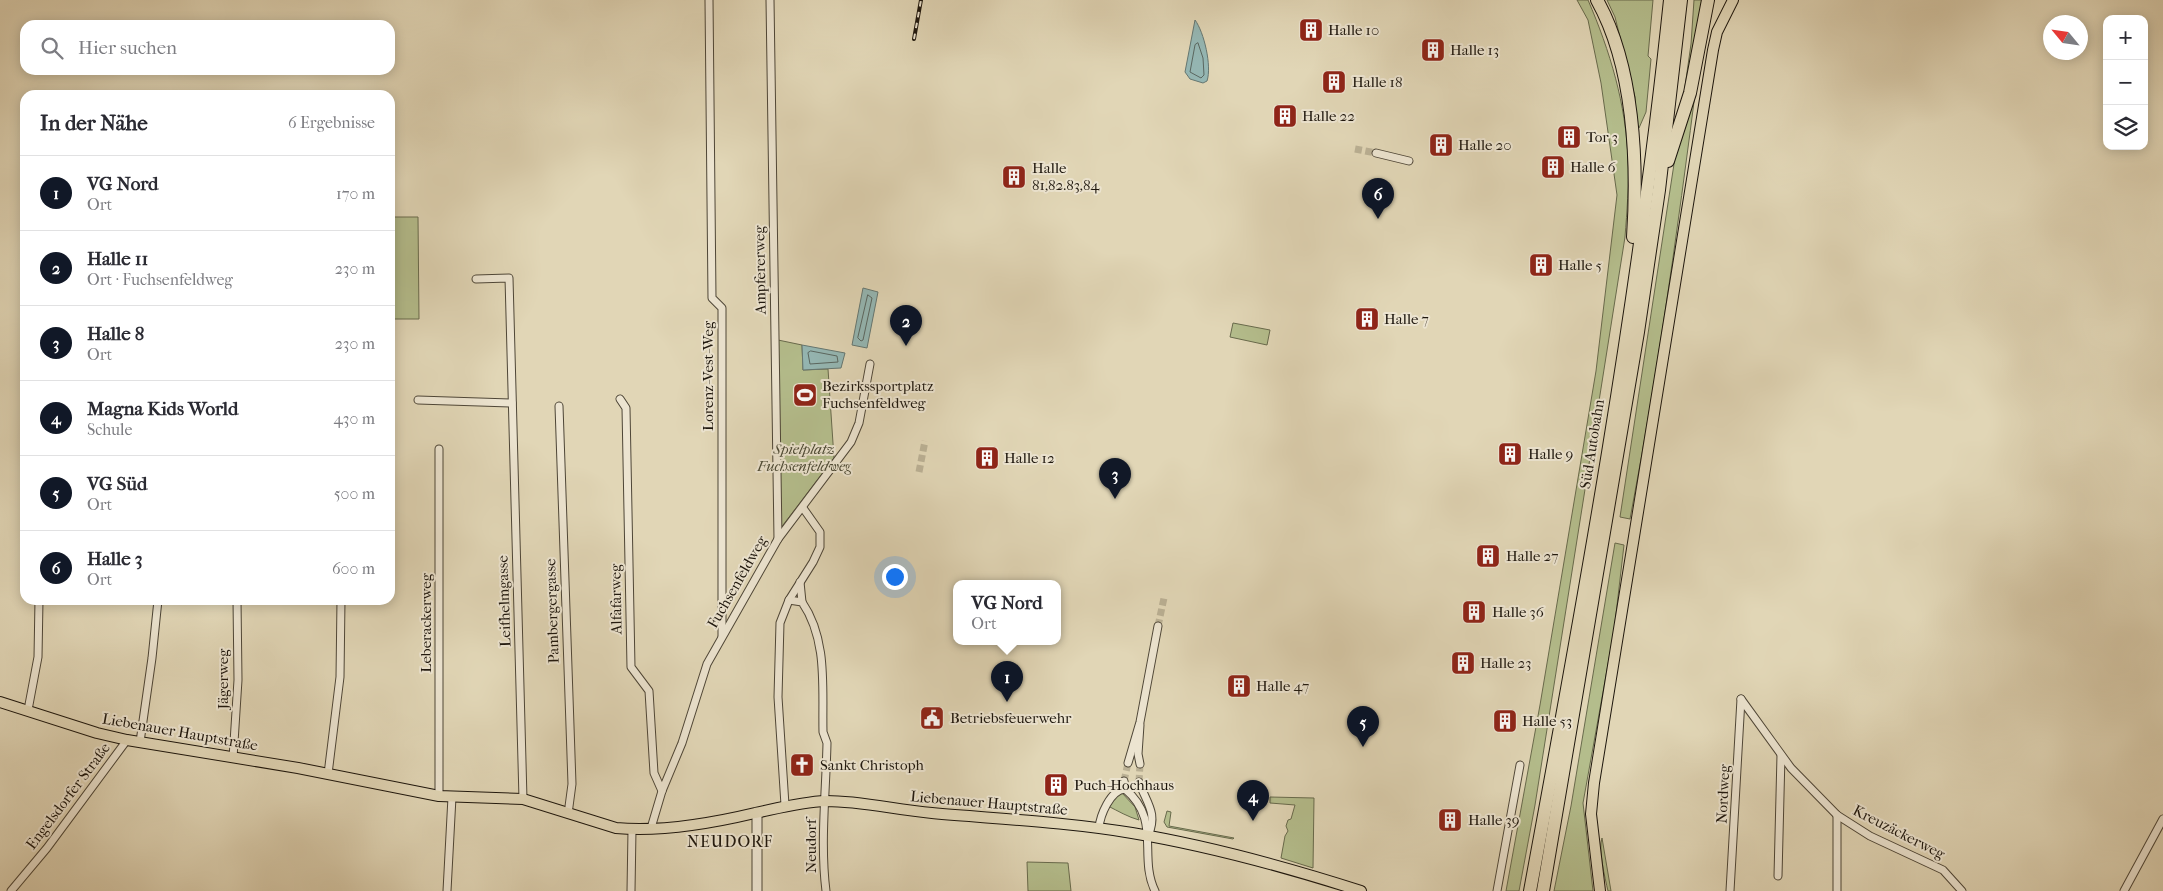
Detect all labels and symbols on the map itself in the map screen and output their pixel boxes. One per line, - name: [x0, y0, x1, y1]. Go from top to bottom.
- north arrow: [2043, 15, 2088, 60]
- building icon: Halle 10: [1298, 17, 1324, 43]
- place label: Halle 10: [1328, 21, 1379, 39]
- building icon: Halle 13: [1420, 37, 1446, 63]
- place label: Halle 13: [1450, 41, 1499, 59]
- building icon: Halle 18: [1321, 69, 1347, 95]
- place label: Halle 18: [1352, 73, 1403, 91]
- building icon: Halle 22: [1272, 103, 1298, 129]
- place label: Halle 22: [1302, 107, 1355, 125]
- building icon: Tor 3: [1556, 124, 1582, 150]
- place label: Tor 3: [1586, 128, 1618, 146]
- building icon: Halle 20: [1428, 132, 1454, 158]
- place label: Halle 20: [1458, 136, 1512, 154]
- building icon: Halle 6: [1540, 154, 1566, 180]
- place label: Halle 6: [1570, 158, 1617, 176]
- place label: Halle 81,82.83,84: [1032, 159, 1100, 194]
- building icon: Halle 81,82.83,84: [1001, 164, 1027, 190]
- pin: 6: [1362, 178, 1394, 219]
- street label: Ampfererweg: [750, 224, 770, 316]
- building icon: Halle 5: [1528, 252, 1554, 278]
- place label: Halle 5: [1558, 256, 1602, 274]
- pin: 2: [890, 305, 922, 346]
- building icon: Halle 7: [1354, 306, 1380, 332]
- place label: Halle 7: [1384, 310, 1429, 328]
- street label: Lorenz-Vest-Weg: [699, 320, 717, 431]
- place label: Bezirkssportplatz Fuchsenfeldweg: [822, 377, 934, 412]
- sports icon: Bezirkssportplatz Fuchsenfeldweg: [792, 382, 818, 408]
- street label: Süd Autobahn: [1576, 398, 1608, 490]
- park label: Spielplatz Fuchsenfeldweg: [756, 440, 852, 475]
- building icon: Halle 9: [1497, 441, 1523, 467]
- building icon: Halle 12: [974, 445, 1000, 471]
- place label: Halle 9: [1528, 445, 1574, 463]
- place label: Halle 12: [1004, 449, 1055, 467]
- pin: 3: [1099, 458, 1131, 499]
- street label: Fuchsenfeldweg: [703, 532, 771, 631]
- building icon: Halle 27: [1475, 543, 1501, 569]
- place label: Halle 27: [1506, 547, 1559, 565]
- street label: Leifhelmgasse: [493, 554, 515, 647]
- street label: Pambergergasse: [541, 558, 563, 664]
- street label: Alfafarweg: [606, 563, 626, 635]
- your location: [882, 564, 908, 590]
- street label: Leberackerweg: [417, 572, 435, 673]
- building icon: Halle 36: [1461, 599, 1487, 625]
- place label: Halle 36: [1492, 603, 1545, 621]
- street label: Jägerweg: [214, 648, 232, 710]
- building icon: Halle 23: [1450, 650, 1476, 676]
- place label: Halle 23: [1480, 654, 1532, 672]
- pin: 1: [991, 661, 1023, 702]
- building icon: Halle 47: [1226, 673, 1252, 699]
- place label: Halle 47: [1256, 677, 1309, 695]
- public building icon: Betriebsfeuerwehr: [919, 705, 945, 731]
- pin: 5: [1347, 706, 1379, 747]
- building icon: Halle 53: [1492, 708, 1518, 734]
- street label: Liebenauer Hauptstraße: [101, 709, 260, 755]
- place label: Betriebsfeuerwehr: [950, 709, 1072, 727]
- place label: Halle 53: [1522, 712, 1572, 730]
- street label: Engelsdorfer Straße: [22, 739, 114, 853]
- church icon: Sankt Christoph: [789, 752, 815, 778]
- place label: Sankt Christoph: [820, 756, 925, 774]
- street label: Nordweg: [1712, 763, 1734, 824]
- building icon: Puch-Hochhaus: [1043, 772, 1069, 798]
- place label: Puch-Hochhaus: [1074, 776, 1174, 794]
- pin: 4: [1237, 780, 1269, 821]
- street label: Liebenauer Hauptstraße: [910, 787, 1069, 819]
- street label: Kreuzäckerweg: [1850, 801, 1949, 863]
- building icon: Halle 39: [1437, 807, 1463, 833]
- place label: Halle 39: [1468, 811, 1520, 829]
- street label: Neudorf: [802, 816, 820, 873]
- district label: NEUDORF: [687, 832, 773, 851]

